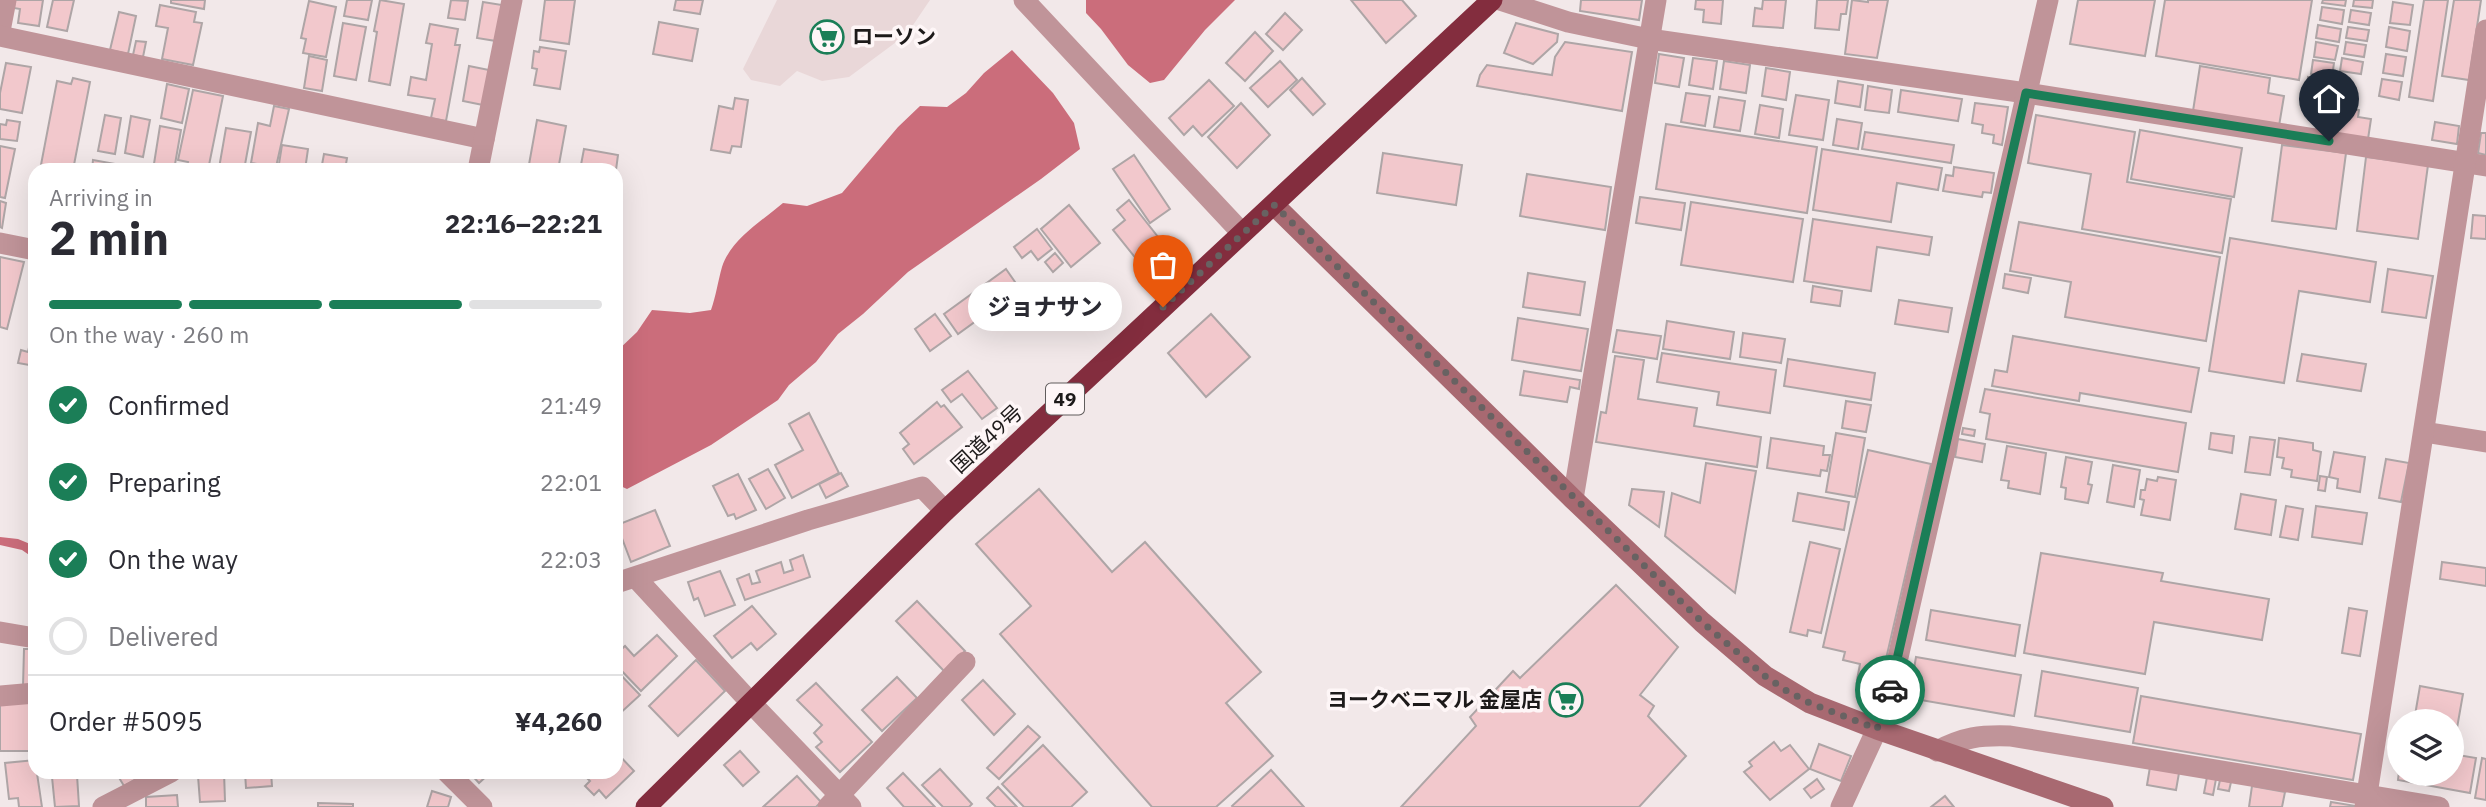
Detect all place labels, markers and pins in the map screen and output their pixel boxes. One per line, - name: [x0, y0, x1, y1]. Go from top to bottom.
- supermarket icon: ローソン: [808, 18, 846, 56]
- place label: ローソン: [852, 22, 936, 50]
- pin: [2299, 69, 2359, 141]
- pin: [1133, 235, 1193, 307]
- callout: ジョナサン: [967, 282, 1121, 332]
- supermarket icon: ヨークベニマル 金屋店: [1547, 681, 1585, 719]
- place label: ヨークベニマル 金屋店: [1327, 685, 1542, 713]

